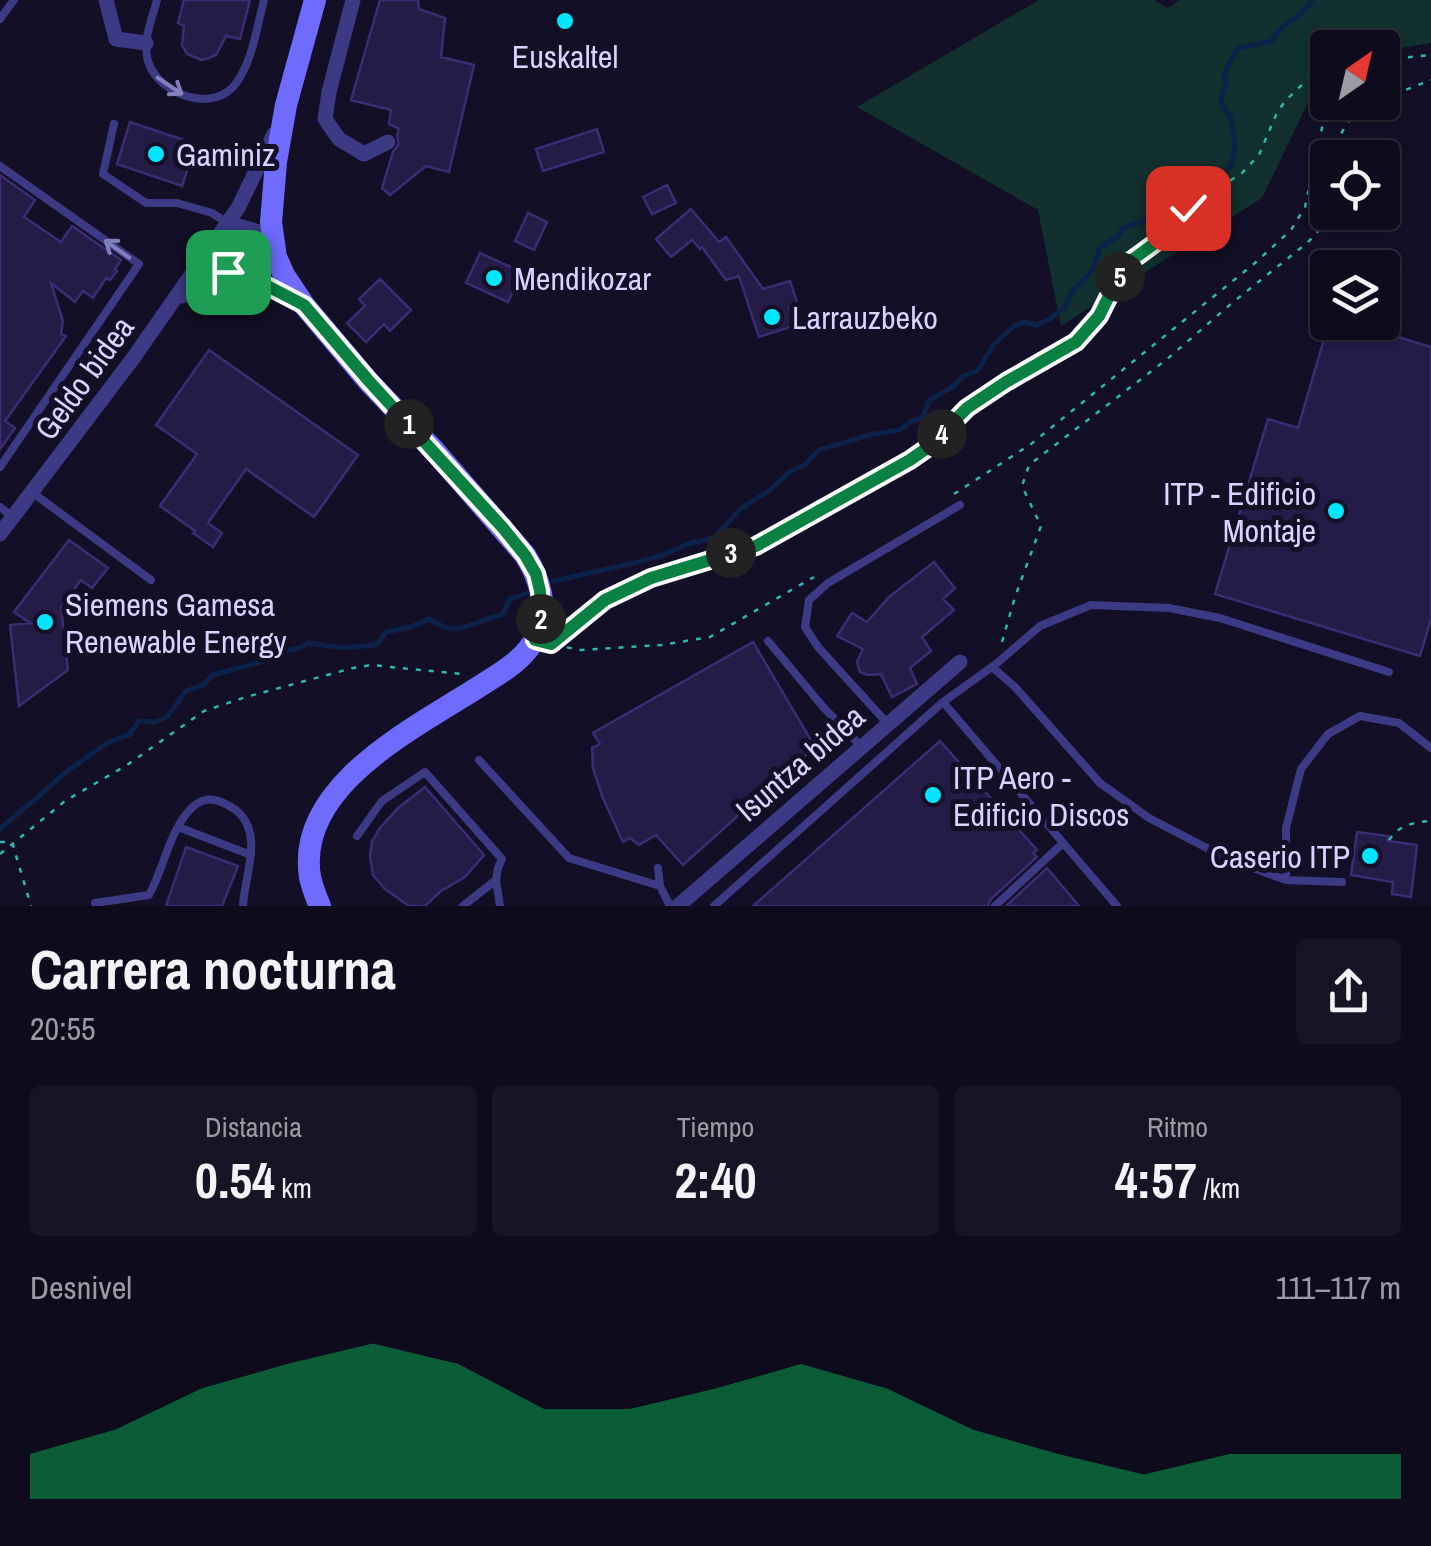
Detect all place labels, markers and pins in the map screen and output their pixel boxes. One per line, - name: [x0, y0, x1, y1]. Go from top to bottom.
- marker: Euskaltel: [554, 10, 576, 32]
- place label: Euskaltel: [512, 35, 618, 78]
- place label: Gaminiz: [176, 133, 275, 176]
- marker: Gaminiz: [145, 143, 167, 165]
- pin: [1146, 166, 1231, 251]
- pin: [186, 230, 271, 315]
- pin: 5: [1095, 252, 1145, 302]
- place label: Mendikozar: [514, 257, 651, 300]
- marker: Mendikozar: [483, 267, 505, 289]
- place label: Larrauzbeko: [792, 296, 938, 339]
- marker: Larrauzbeko: [761, 306, 783, 328]
- pin: 1: [384, 399, 434, 449]
- pin: 4: [917, 409, 967, 459]
- place label: ITP - Edificio Montaje: [1163, 472, 1316, 552]
- marker: ITP - Edificio Montaje: [1325, 500, 1347, 522]
- pin: 3: [706, 528, 756, 578]
- place label: Siemens Gamesa Renewable Energy: [65, 583, 287, 663]
- pin: 2: [516, 594, 566, 644]
- marker: Siemens Gamesa Renewable Energy: [34, 611, 56, 633]
- place label: ITP Aero - Edificio Discos: [953, 756, 1129, 836]
- marker: ITP Aero - Edificio Discos: [922, 784, 944, 806]
- place label: Caserio ITP: [1210, 835, 1350, 878]
- marker: Caserio ITP: [1359, 845, 1381, 867]

